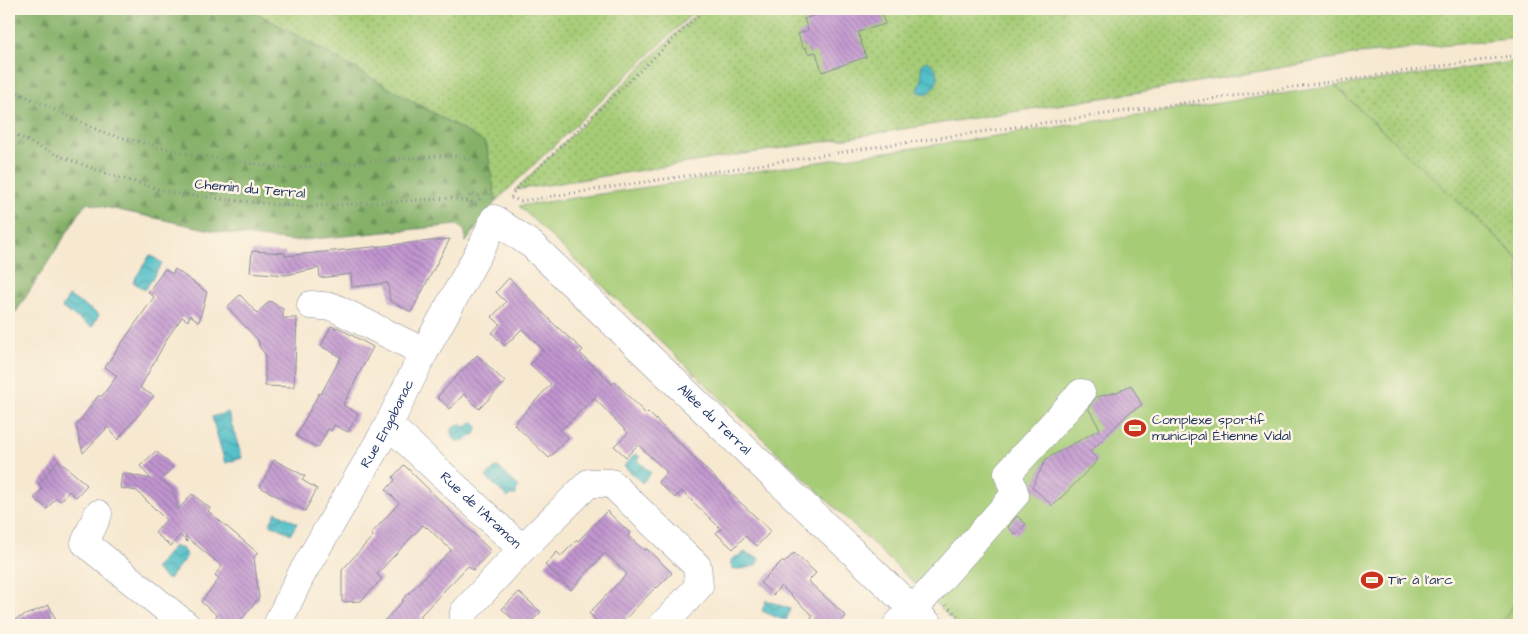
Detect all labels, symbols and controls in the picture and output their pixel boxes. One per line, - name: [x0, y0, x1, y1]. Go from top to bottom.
- street label: Chemin du Terral: [194, 174, 306, 204]
- street label: Rue Engabanac: [356, 376, 419, 472]
- street label: Allée du Terral: [673, 379, 756, 460]
- place label: Complexe sportif municipal Étienne Vidal: [1152, 410, 1291, 446]
- sports icon: Complexe sportif municipal Étienne Vidal: [1122, 415, 1148, 441]
- street label: Rue de l'Aramon: [435, 467, 526, 553]
- sports icon: Tir à l'arc: [1359, 567, 1385, 593]
- place label: Tir à l'arc: [1388, 570, 1453, 590]

